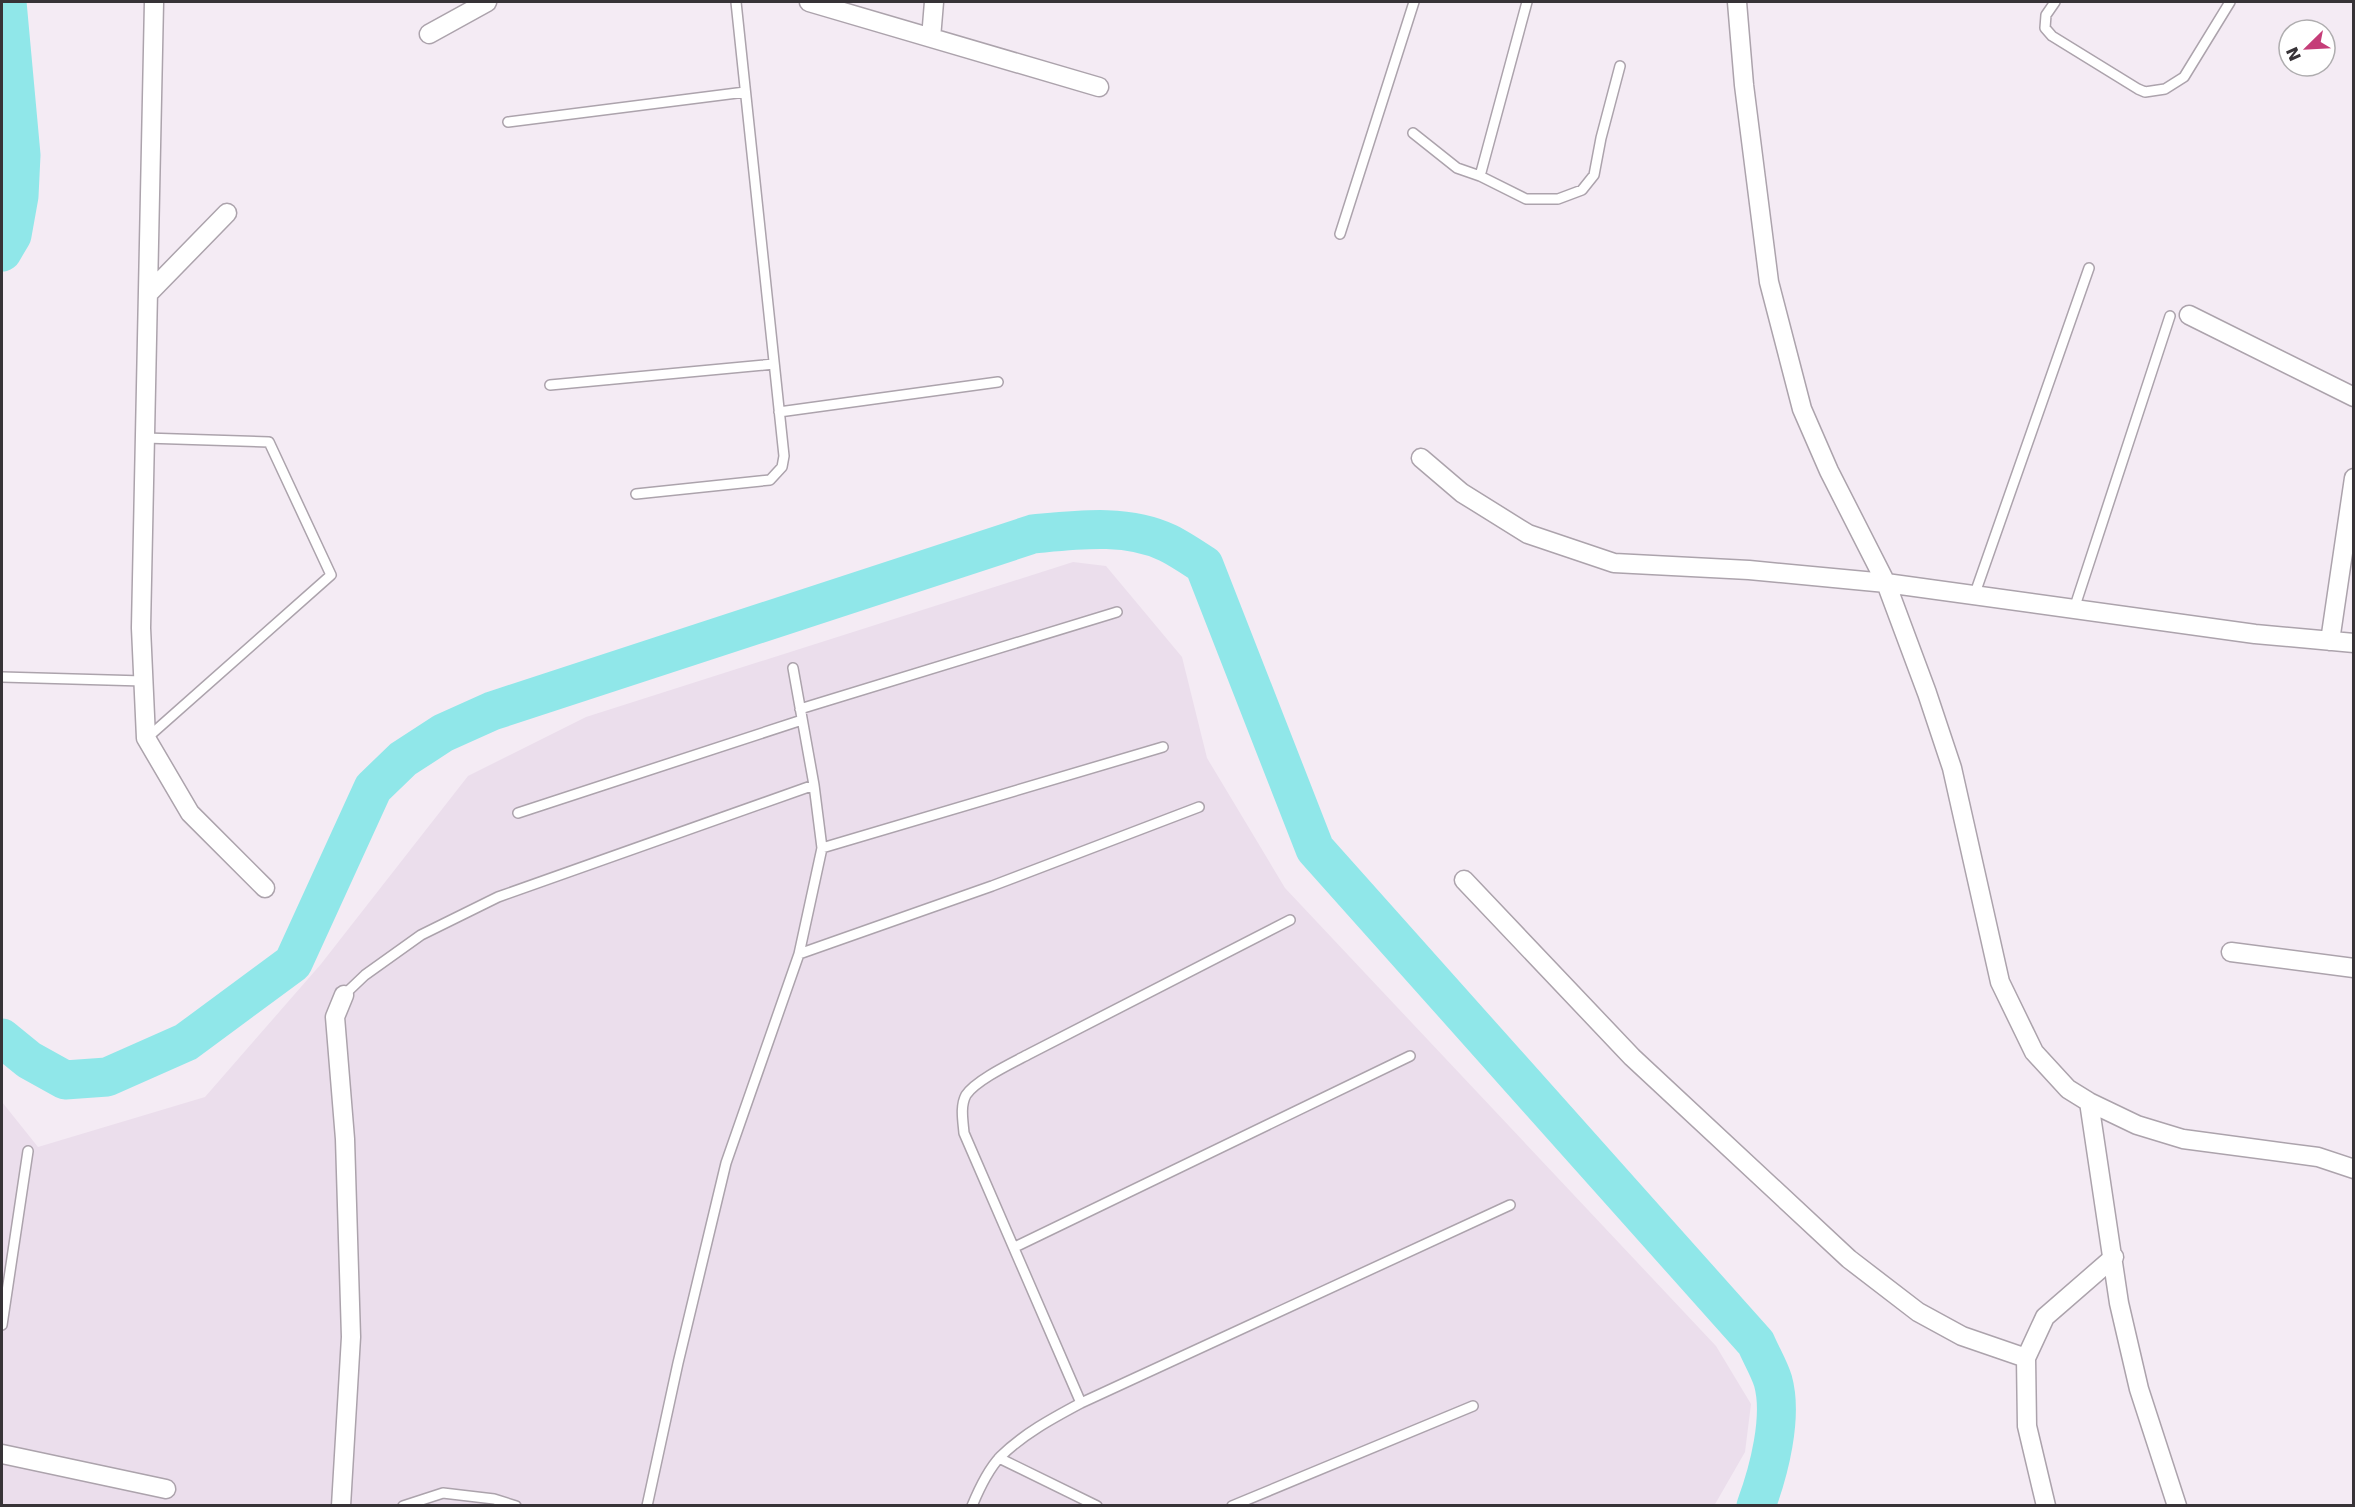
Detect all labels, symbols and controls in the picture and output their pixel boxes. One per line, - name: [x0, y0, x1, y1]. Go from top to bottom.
- north arrow: [2277, 18, 2337, 78]
- text: N: [2282, 44, 2305, 64]

